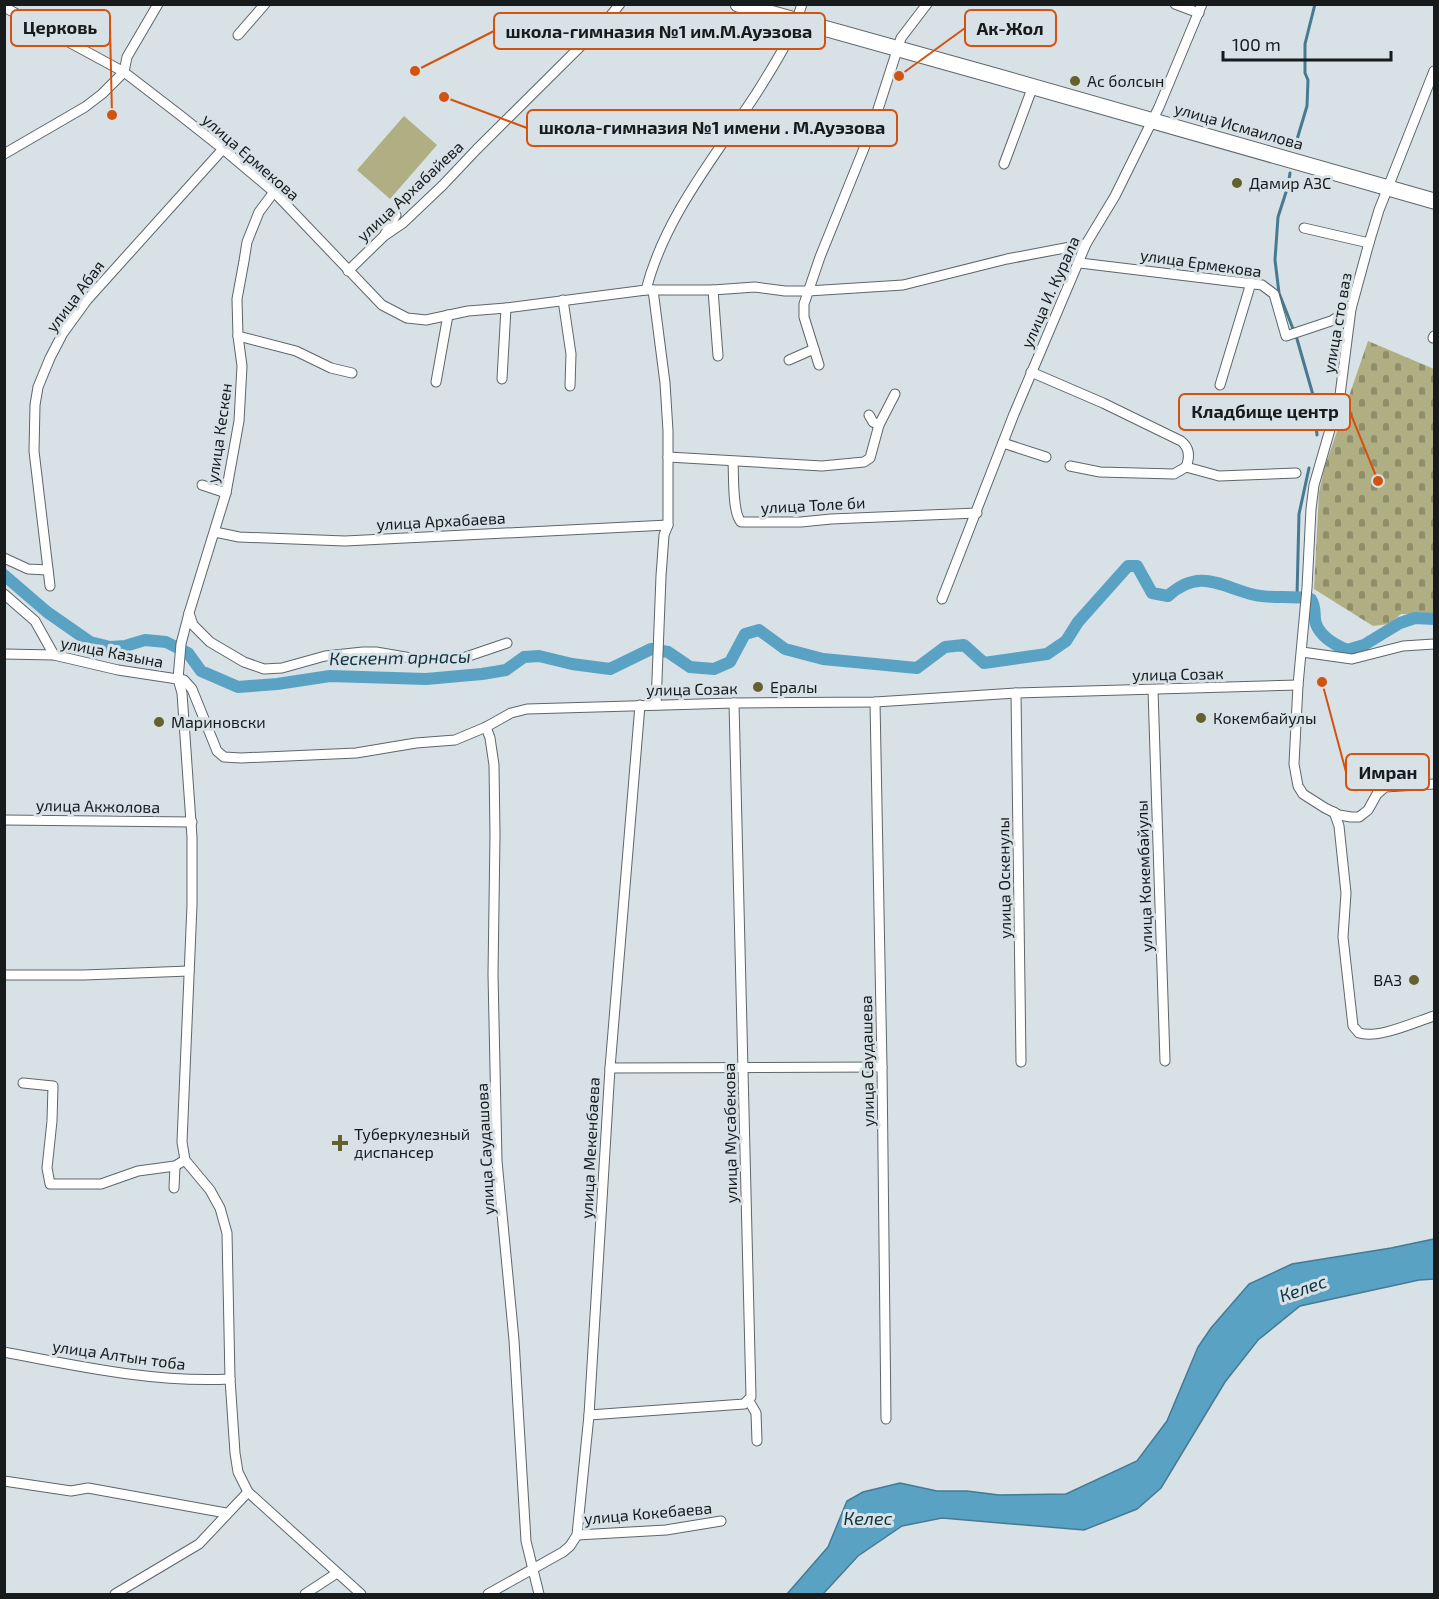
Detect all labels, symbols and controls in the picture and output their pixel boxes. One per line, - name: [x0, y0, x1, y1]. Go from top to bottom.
- callout: Церковь: [11, 10, 110, 46]
- callout: Ак-Жол: [965, 10, 1056, 46]
- callout: школа-гимназия №1 им.М.Ауэзова: [494, 13, 825, 49]
- text: Церковь: [23, 16, 98, 38]
- text: Ак-Жол: [976, 17, 1044, 39]
- text: школа-гимназия №1 им.М.Ауэзова: [506, 20, 812, 42]
- scale bar: [1223, 24, 1391, 62]
- text: 100 m: [1232, 33, 1281, 55]
- place label: Ас болсын: [1087, 71, 1164, 90]
- marker: Ас болсын: [1068, 74, 1082, 88]
- street label: улица Исмаилова: [1172, 98, 1306, 154]
- street label: улица Ермекова: [198, 109, 304, 205]
- callout: школа-гимназия №1 имени . М.Ауэзова: [527, 110, 897, 146]
- text: школа-гимназия №1 имени . М.Ауэзова: [539, 116, 885, 138]
- street label: улица Архабайева: [352, 136, 468, 246]
- place label: Дамир АЗС: [1249, 173, 1331, 192]
- marker: Дамир АЗС: [1230, 176, 1244, 190]
- street label: улица И. Курала: [1016, 233, 1084, 351]
- street label: улица Ермекова: [1139, 245, 1263, 281]
- street label: улица Абая: [41, 256, 109, 336]
- street label: улица сто ваз: [1318, 271, 1356, 375]
- street label: улица Кескен: [202, 382, 236, 484]
- callout: Кладбище центр: [1179, 394, 1350, 430]
- text: Кладбище центр: [1191, 400, 1339, 422]
- street label: улица Толе би: [760, 492, 866, 518]
- street label: улица Архабаева: [376, 508, 506, 534]
- street label: улица Казына: [59, 632, 165, 672]
- water label: Кескент арнасы: [329, 645, 471, 669]
- street label: улица Созак: [1132, 663, 1224, 685]
- place label: Ералы: [770, 677, 818, 696]
- street label: улица Созак: [646, 678, 738, 700]
- marker: Ералы: [751, 680, 765, 694]
- place label: Кокембайулы: [1213, 708, 1317, 728]
- marker: Кокембайулы: [1194, 711, 1208, 725]
- place label: Мариновски: [171, 712, 266, 731]
- marker: Мариновски: [152, 715, 166, 729]
- callout: Имран: [1346, 754, 1429, 790]
- text: Имран: [1358, 761, 1418, 783]
- street label: улица Акжолова: [36, 795, 160, 817]
- street label: улица Кокембайулы: [1131, 800, 1157, 952]
- street label: улица Оскенулы: [993, 817, 1015, 939]
- place label: ВАЗ: [1373, 970, 1402, 989]
- marker: ВАЗ: [1407, 973, 1421, 987]
- street label: улица Саудашева: [856, 995, 878, 1127]
- street label: улица Мусабекова: [719, 1063, 741, 1203]
- street label: улица Мекенбаева: [576, 1077, 604, 1219]
- street label: улица Саудашова: [472, 1083, 498, 1215]
- place label: Туберкулезный диспансер: [354, 1124, 470, 1161]
- marker: Туберкулезный диспансер: [331, 1134, 349, 1152]
- water label: Келес: [1276, 1270, 1330, 1306]
- street label: улица Алтын тоба: [51, 1336, 187, 1374]
- street label: улица Кокебаева: [583, 1497, 713, 1529]
- water label: Келес: [844, 1507, 893, 1529]

